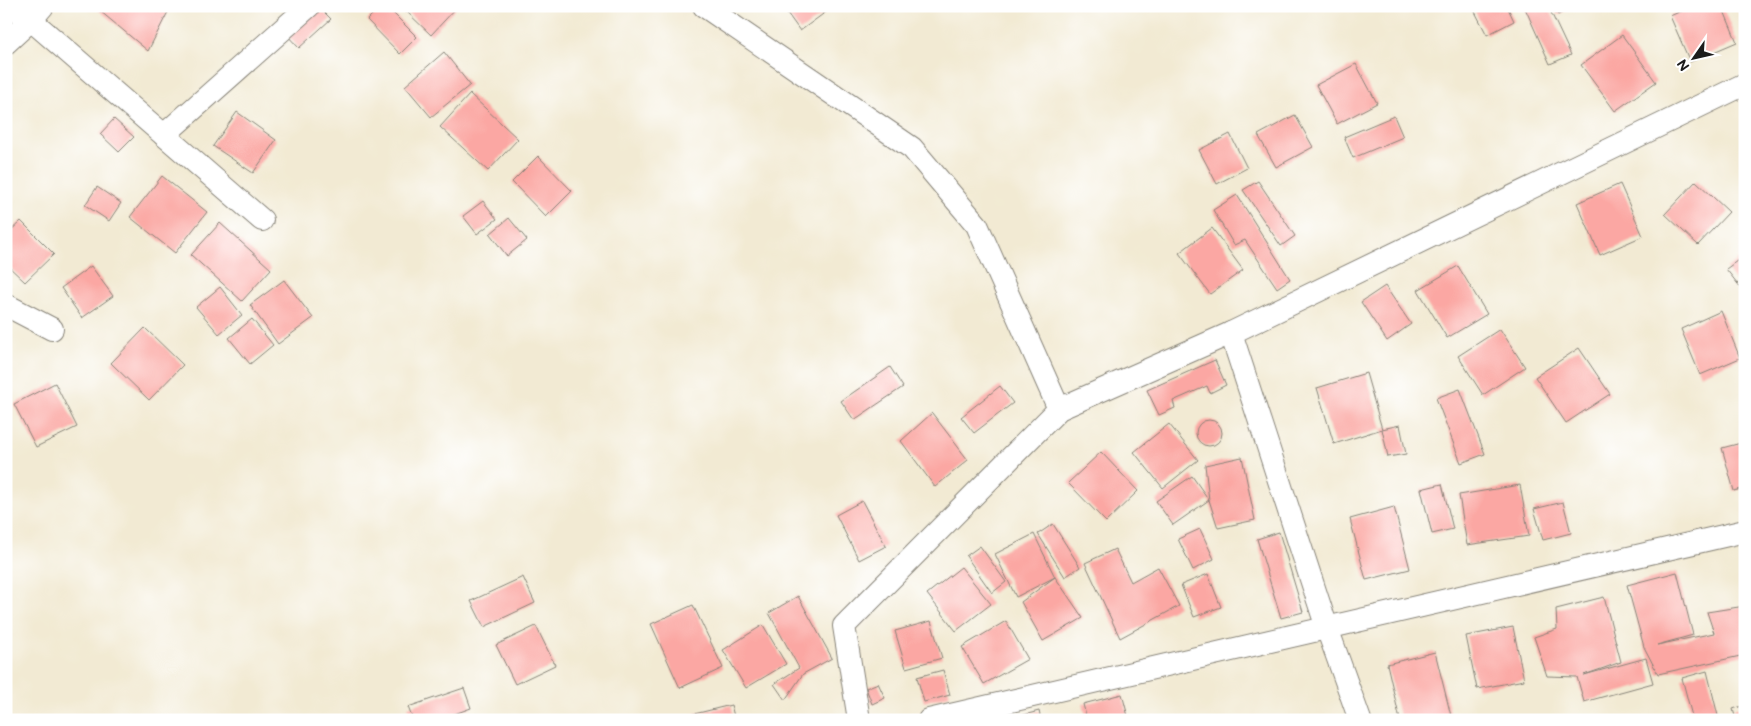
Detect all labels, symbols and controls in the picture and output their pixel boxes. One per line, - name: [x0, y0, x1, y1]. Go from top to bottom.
- north arrow: [1668, 32, 1718, 82]
- text: N: [1674, 56, 1694, 74]

